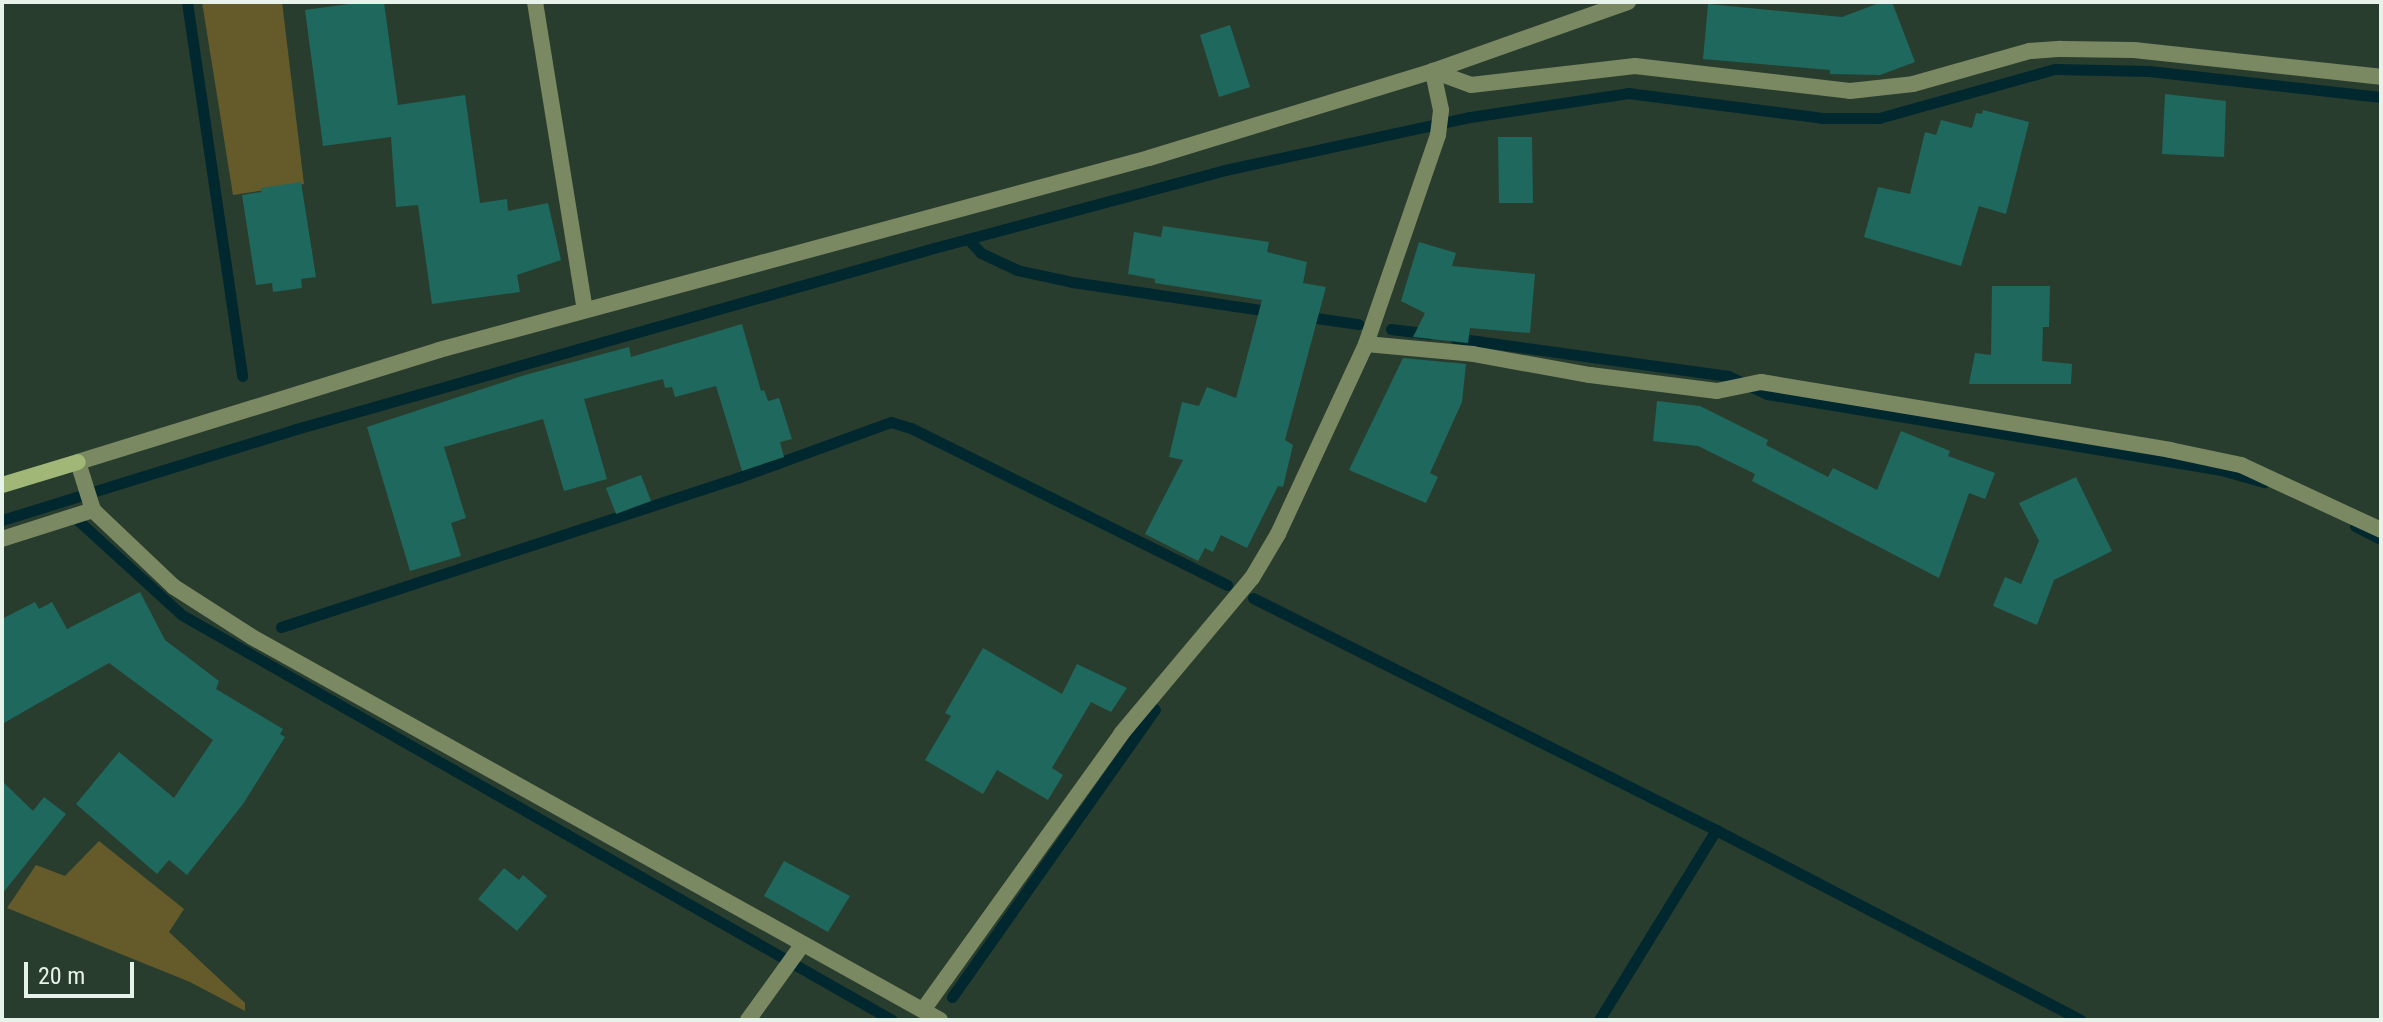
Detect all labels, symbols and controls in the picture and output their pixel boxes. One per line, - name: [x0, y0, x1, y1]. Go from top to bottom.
- scale bar: [28, 946, 138, 996]
- text: 20 m: [38, 962, 85, 990]

